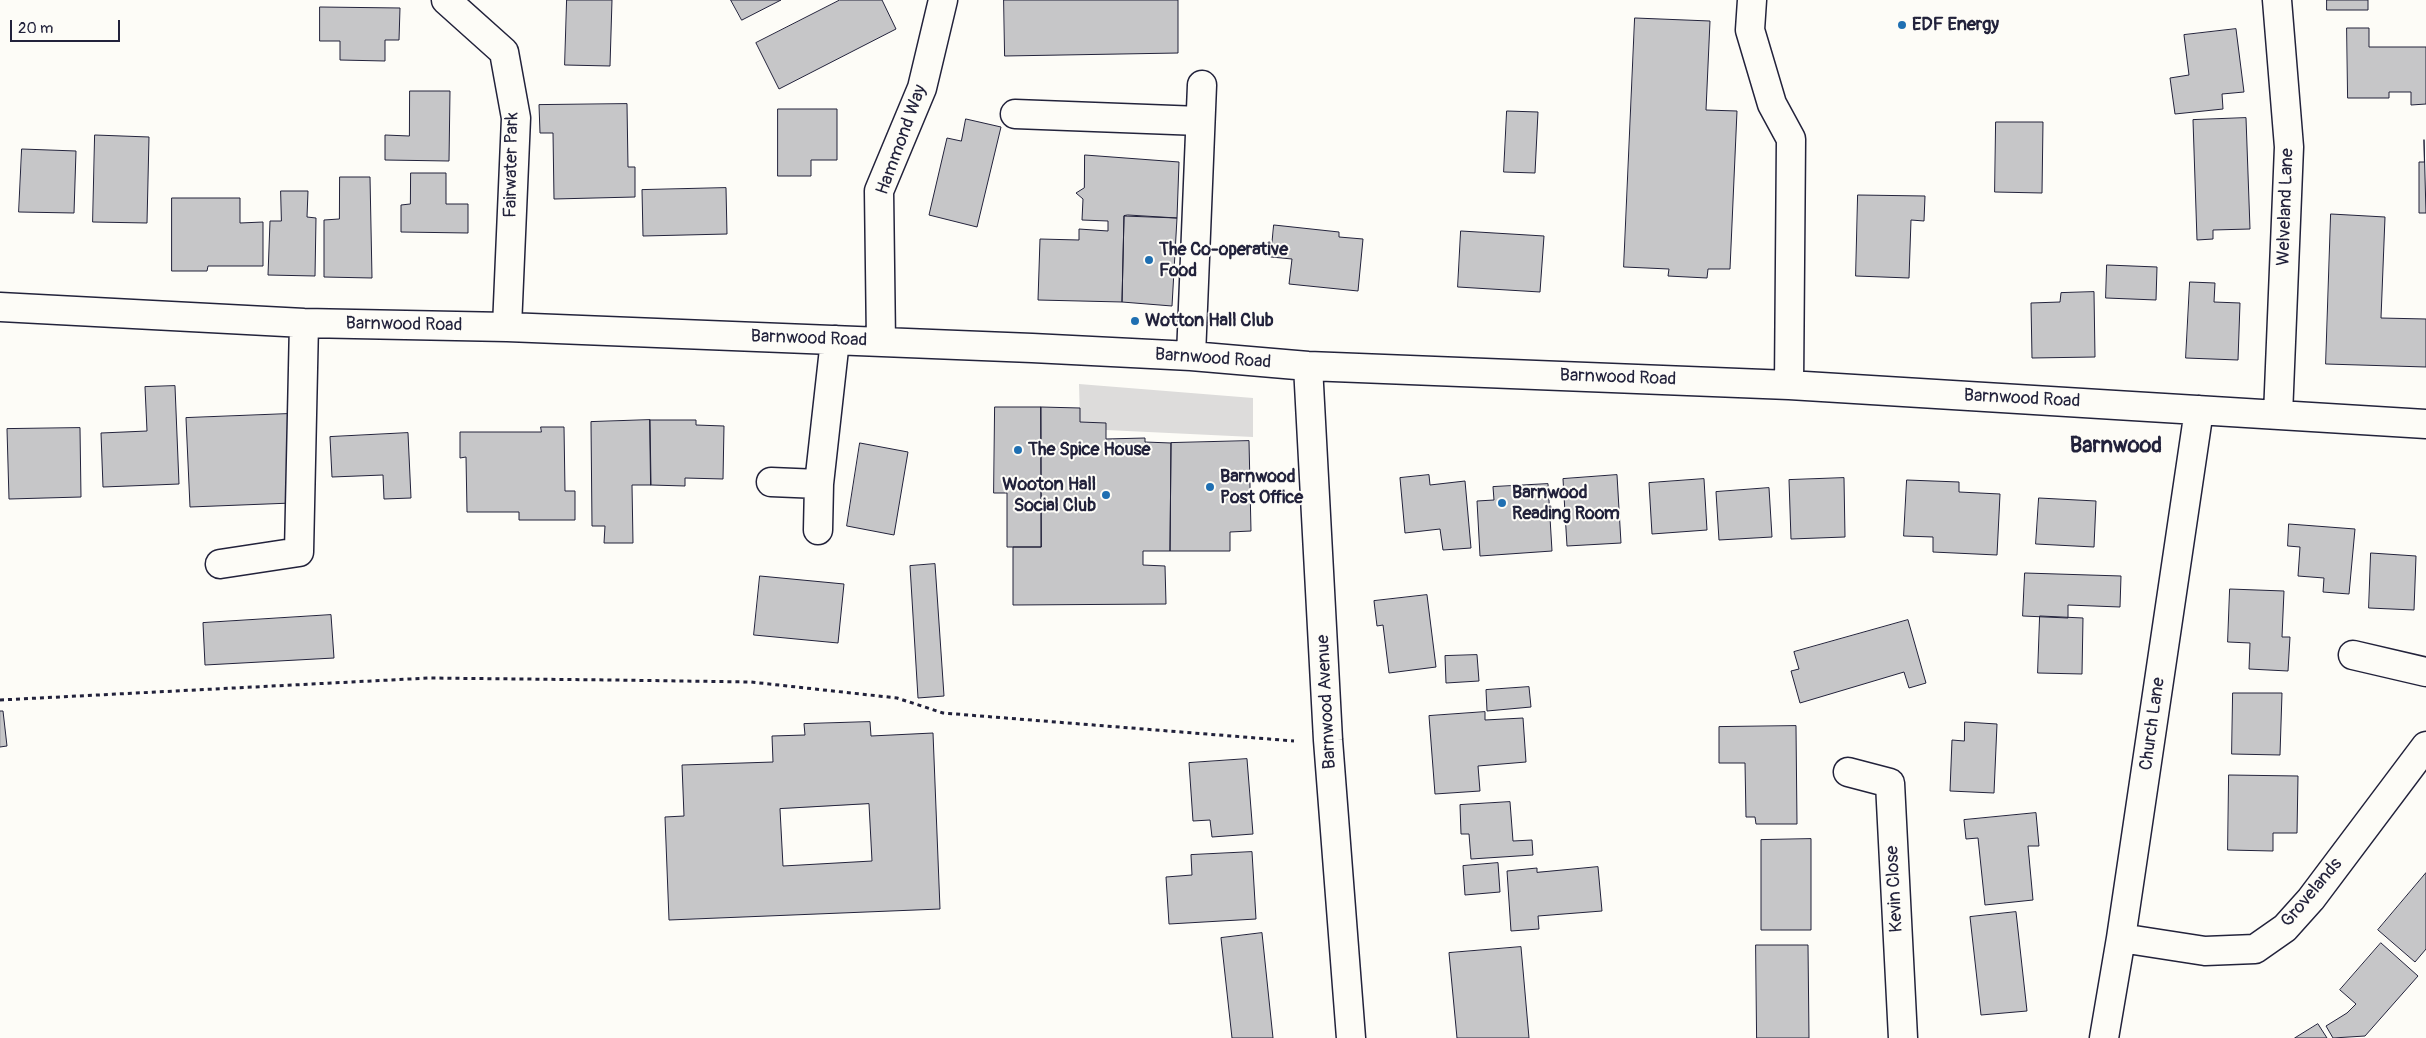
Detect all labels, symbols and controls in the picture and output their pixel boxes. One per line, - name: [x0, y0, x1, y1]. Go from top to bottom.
- scale bar: [12, 10, 122, 42]
- place label: EDF Energy: [1912, 14, 1999, 36]
- text: 20 m: [18, 19, 53, 38]
- marker: EDF Energy: [1896, 19, 1908, 31]
- street label: Hammond Way: [872, 82, 932, 198]
- street label: Fairwater Park: [500, 112, 524, 218]
- street label: Welveland Lane: [2273, 148, 2299, 266]
- place label: The Co-operative Food: [1159, 239, 1288, 282]
- marker: The Co-operative Food: [1143, 254, 1155, 266]
- place label: Wotton Hall Club: [1145, 310, 1274, 332]
- street label: Barnwood Road: [345, 313, 463, 337]
- marker: Wotton Hall Club: [1129, 315, 1141, 327]
- street label: Barnwood Road: [750, 326, 868, 352]
- street label: Barnwood Road: [1154, 344, 1272, 374]
- street label: Barnwood Road: [1559, 365, 1677, 391]
- street label: Barnwood Road: [1963, 385, 2081, 413]
- district label: Barnwood: [2070, 433, 2162, 459]
- place label: The Spice House: [1028, 439, 1150, 461]
- marker: The Spice House: [1012, 444, 1024, 456]
- place label: Barnwood Post Office: [1220, 466, 1303, 508]
- place label: Wooton Hall Social Club: [1002, 474, 1096, 516]
- marker: Barnwood Post Office: [1204, 481, 1216, 493]
- place label: Barnwood Reading Room: [1512, 482, 1620, 524]
- marker: Wooton Hall Social Club: [1100, 489, 1112, 501]
- marker: Barnwood Reading Room: [1496, 497, 1508, 509]
- street label: Barnwood Avenue: [1313, 634, 1341, 770]
- street label: Church Lane: [2136, 676, 2170, 772]
- street label: Kevin Close: [1882, 845, 1908, 933]
- street label: Grovelands: [2277, 854, 2347, 932]

